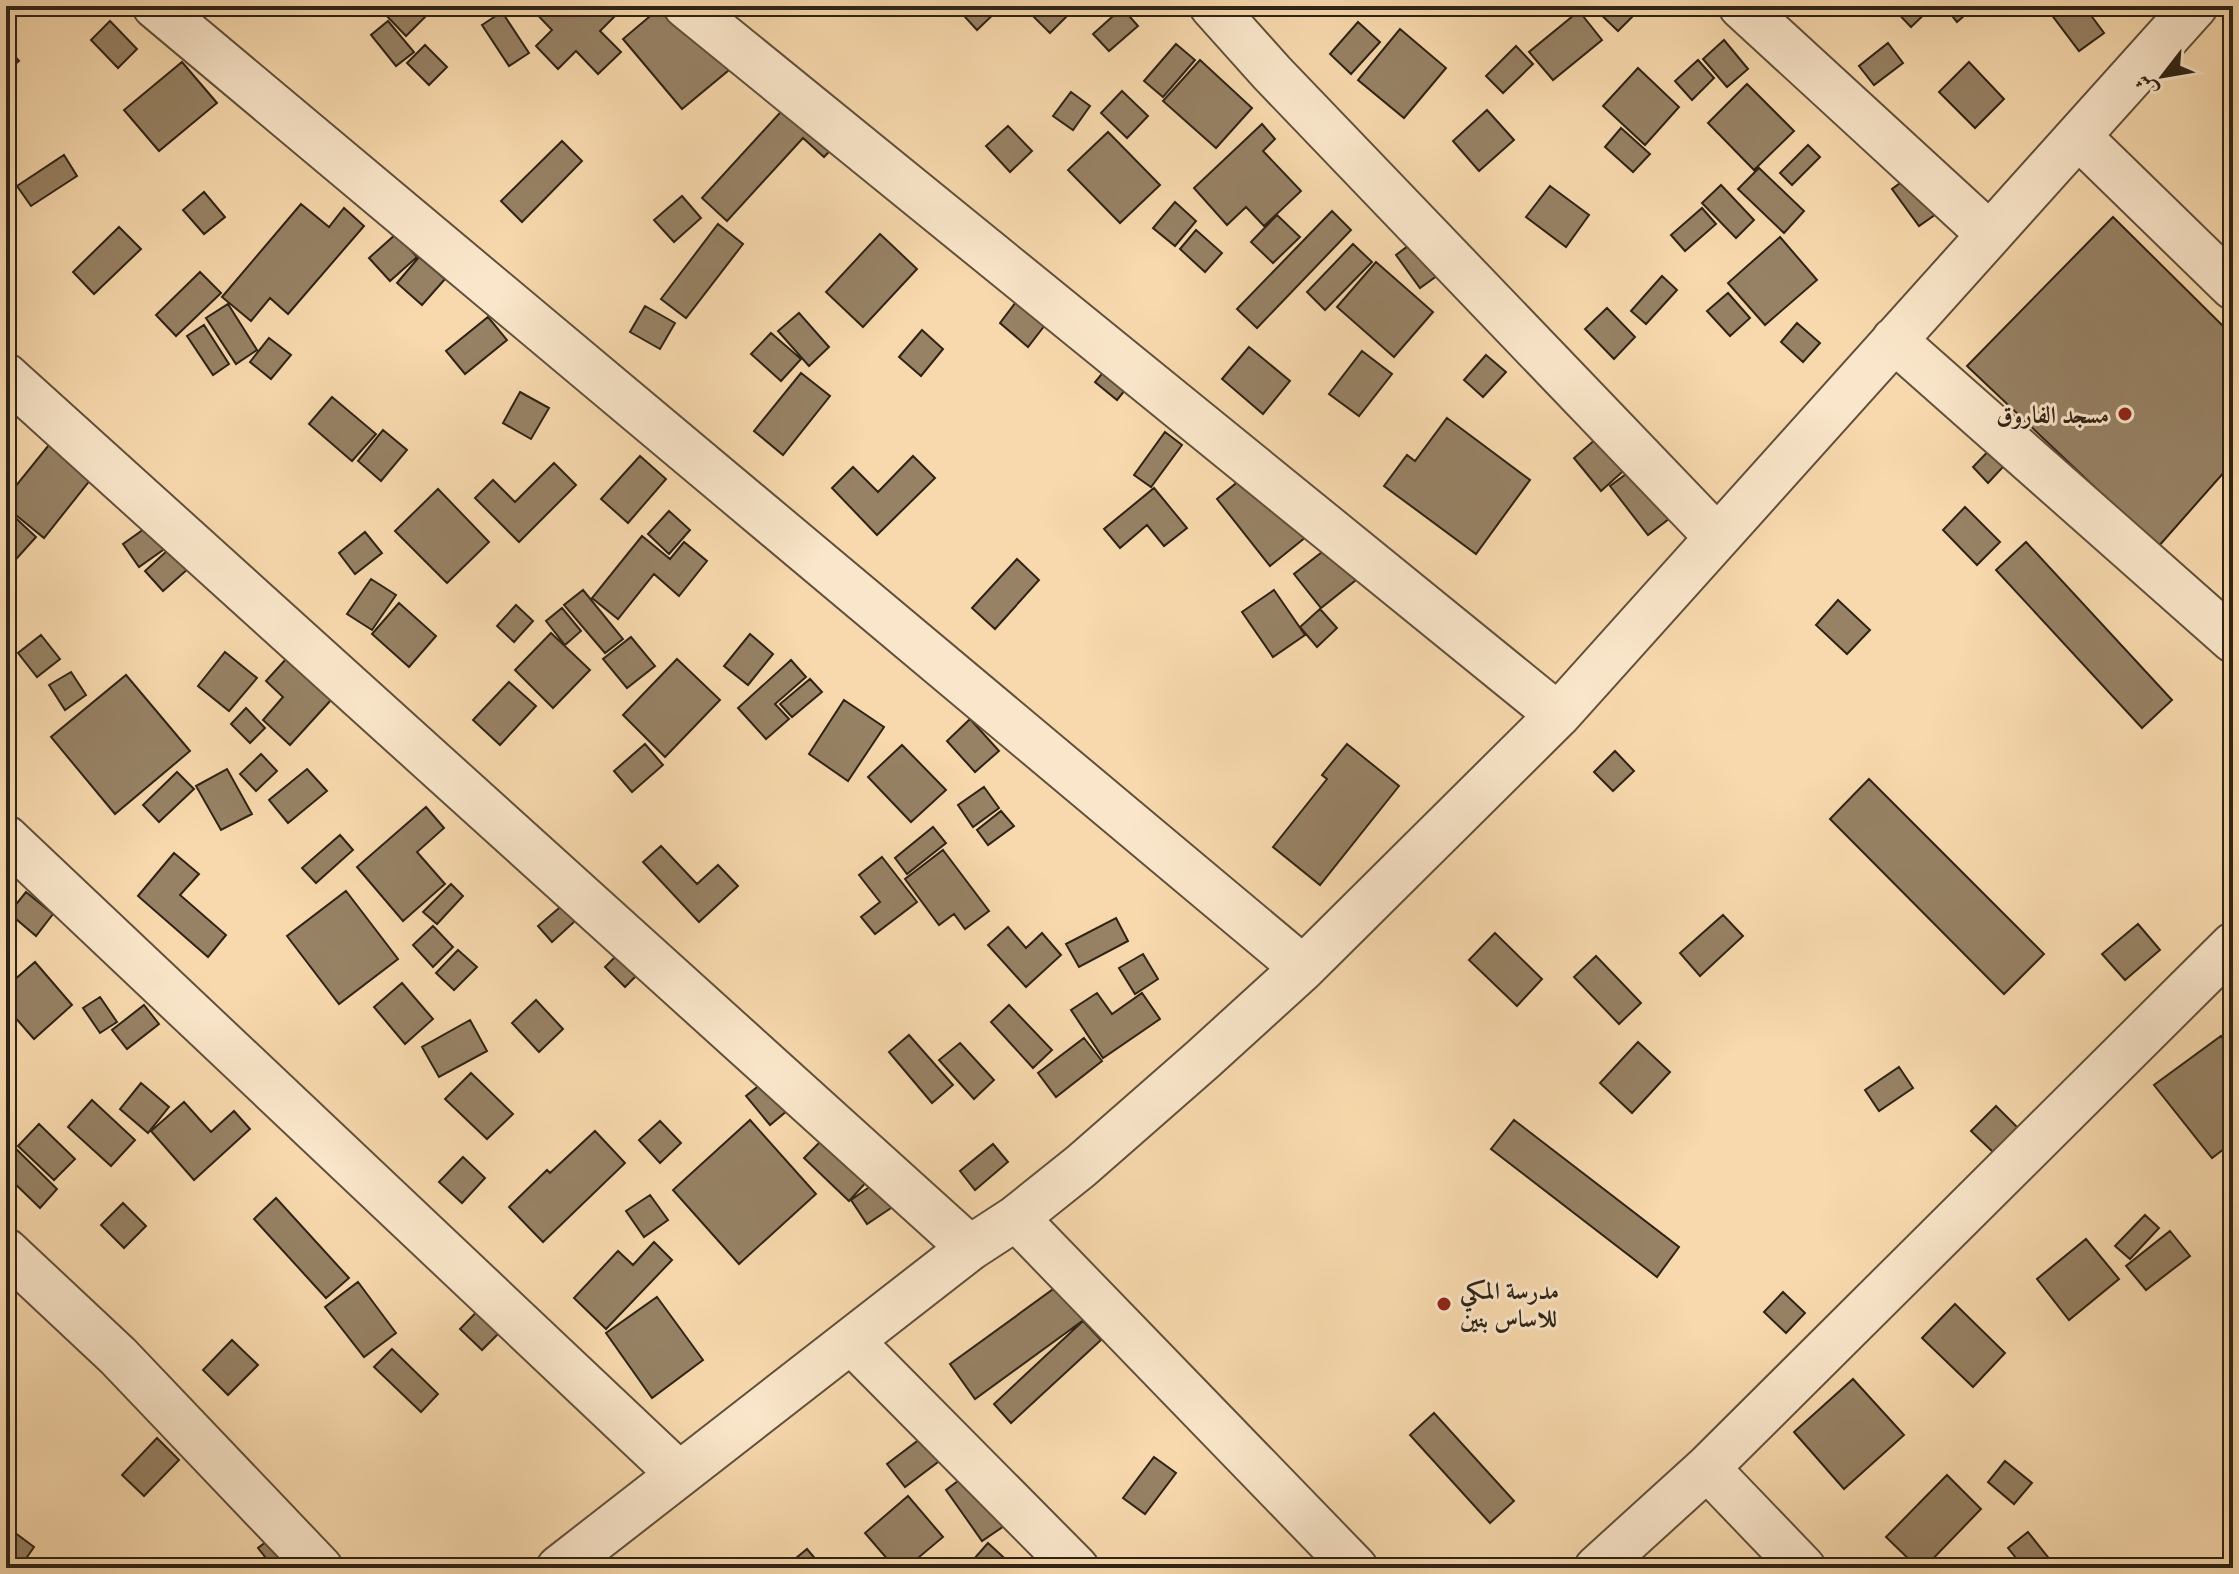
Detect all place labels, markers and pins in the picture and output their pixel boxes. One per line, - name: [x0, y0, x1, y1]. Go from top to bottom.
- place label: مسجد الفاروق: [1996, 400, 2109, 430]
- marker: مسجد الفاروق: [2116, 405, 2134, 423]
- place label: مدرسة المكي للاساس بنين: [1460, 1276, 1559, 1334]
- marker: مدرسة المكي للاساس بنين: [1435, 1295, 1453, 1313]

